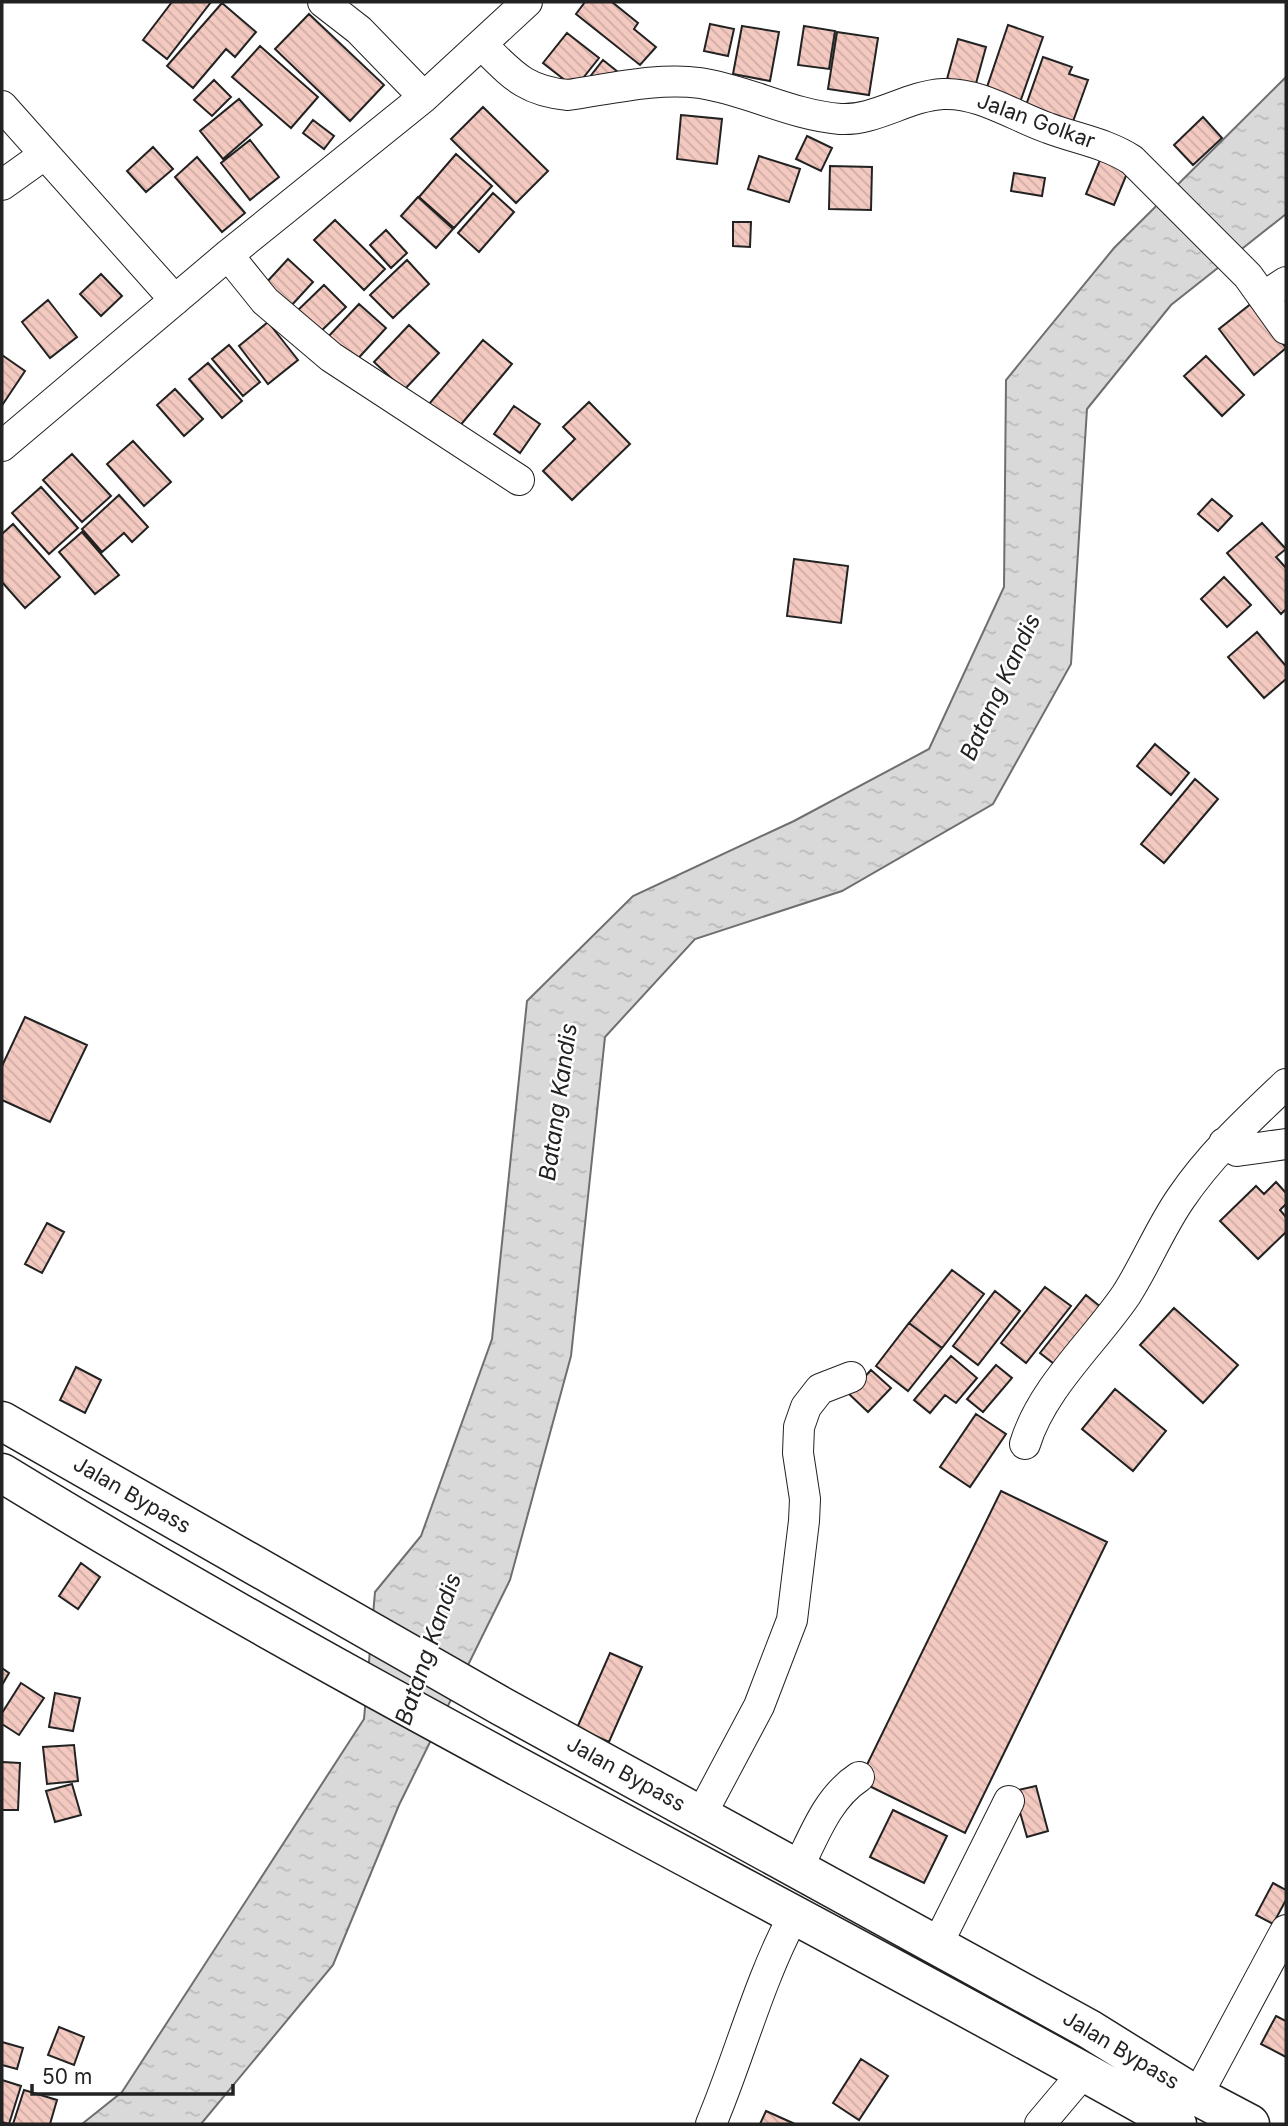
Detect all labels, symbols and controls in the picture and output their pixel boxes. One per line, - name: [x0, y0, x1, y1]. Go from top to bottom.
- street label: Jalan Golkar: [974, 88, 1099, 153]
- water label: Batang Kandis: [954, 609, 1046, 765]
- water label: Batang Kandis: [533, 1021, 583, 1183]
- street label: Jalan Bypass: [69, 1451, 195, 1538]
- water label: Batang Kandis: [389, 1569, 467, 1729]
- street label: Jalan Bypass: [563, 1731, 690, 1816]
- street label: Jalan Bypass: [1058, 2005, 1184, 2094]
- scale bar: [32, 2052, 233, 2096]
- text: 50 m: [42, 2064, 92, 2089]

